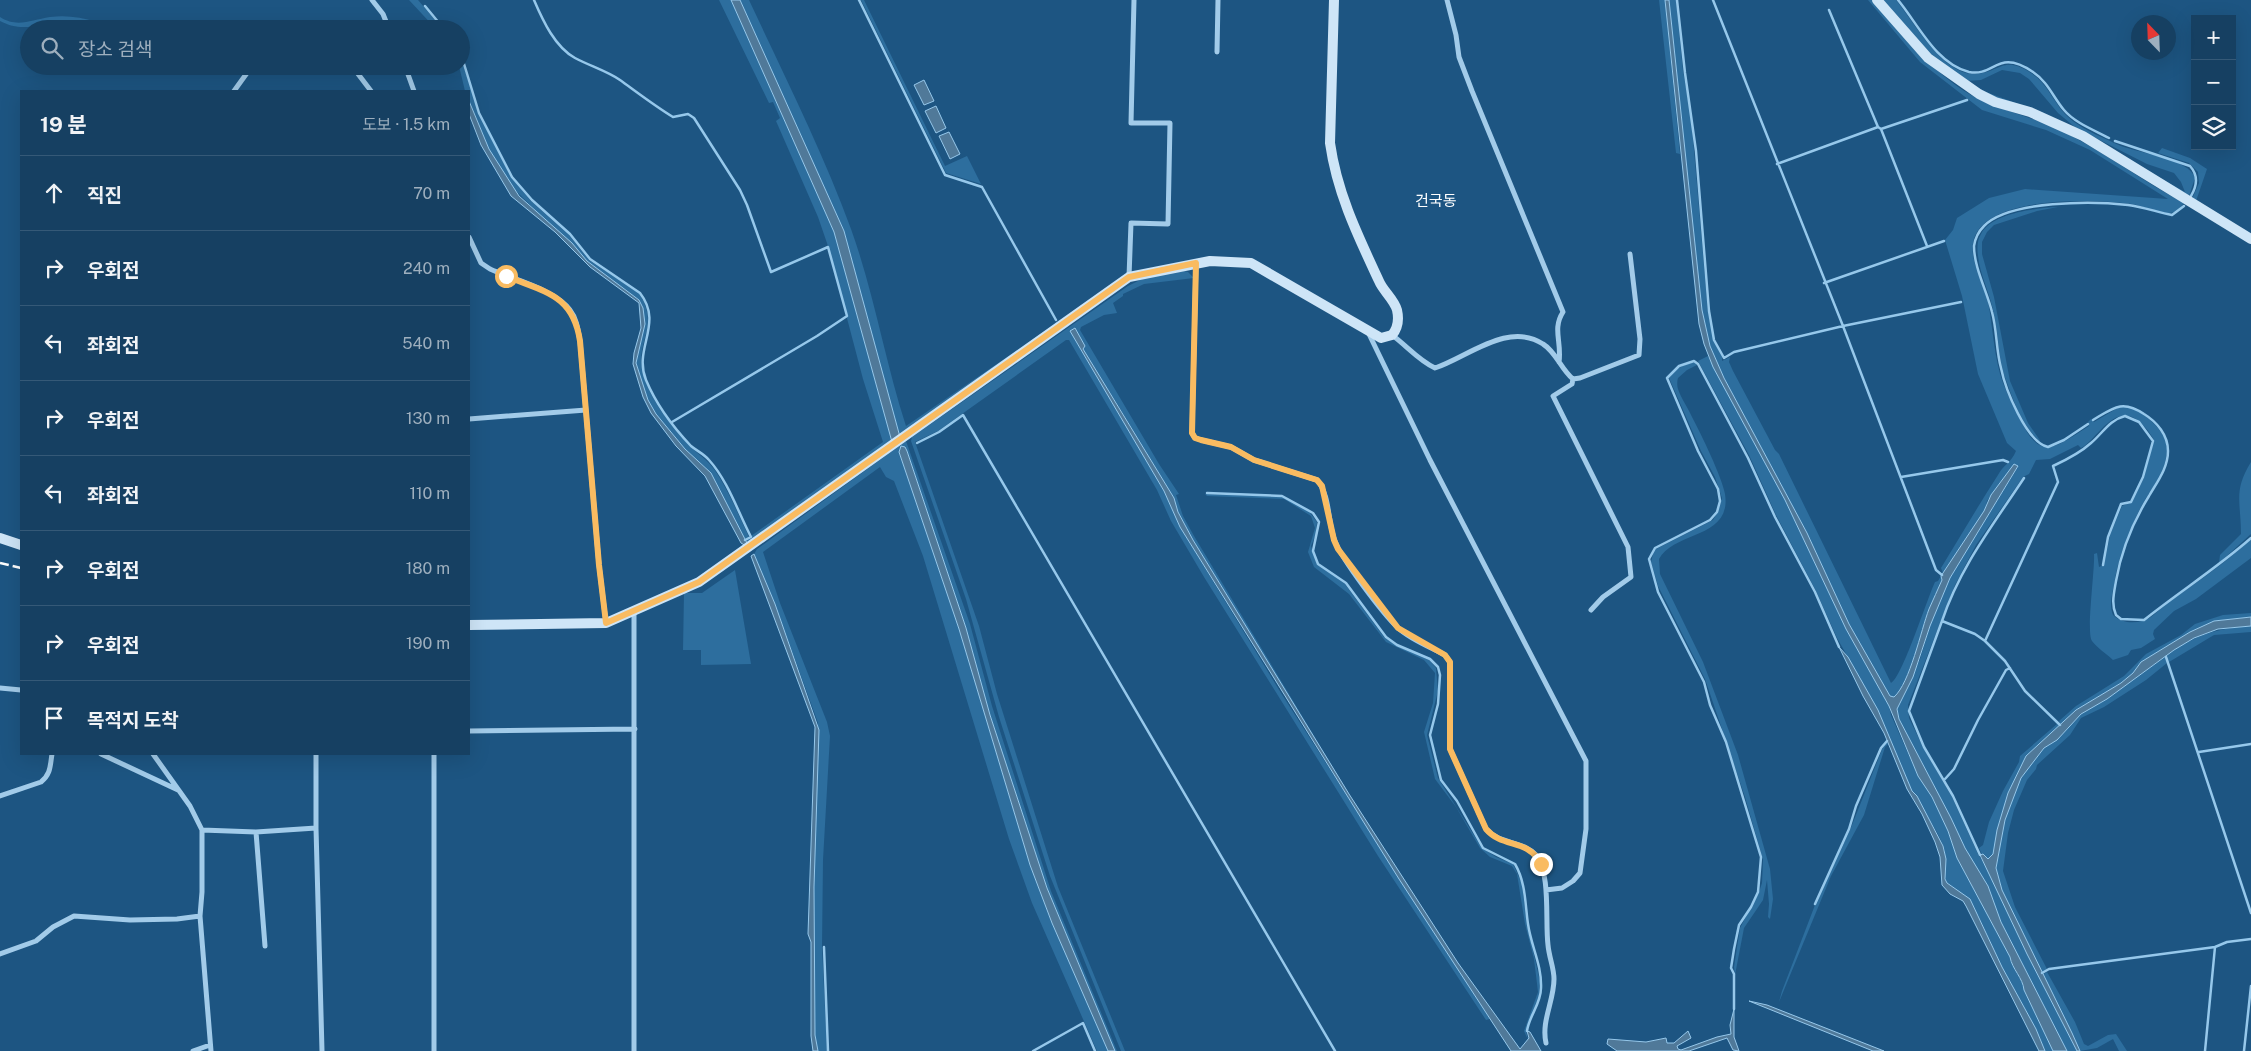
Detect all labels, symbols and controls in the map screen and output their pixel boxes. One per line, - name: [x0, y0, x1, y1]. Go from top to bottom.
- north arrow: [2131, 15, 2176, 60]
- map controls: [2191, 15, 2236, 150]
- button: +: [2191, 15, 2236, 60]
- search box: [20, 20, 470, 75]
- icon: search: [38, 34, 66, 62]
- text: 장소 검색: [78, 38, 153, 60]
- button: −: [2191, 60, 2236, 105]
- button: layers: [2191, 105, 2236, 150]
- text: 19 분: [40, 112, 87, 137]
- text: 도보 · 1.5 km: [362, 115, 450, 134]
- icon: ahead: [40, 179, 68, 207]
- text: 직진: [87, 184, 122, 206]
- text: 70 m: [413, 184, 450, 203]
- district label: 건국동: [1415, 192, 1457, 209]
- icon: right: [40, 254, 68, 282]
- text: 우회전: [87, 259, 139, 281]
- text: 240 m: [403, 259, 450, 278]
- route start: [495, 265, 518, 288]
- icon: left: [40, 329, 68, 357]
- text: 좌회전: [87, 334, 139, 356]
- text: 540 m: [402, 334, 450, 353]
- icon: right: [40, 404, 68, 432]
- text: 우회전: [87, 409, 139, 431]
- text: 130 m: [406, 409, 450, 428]
- icon: left: [40, 479, 68, 507]
- text: 좌회전: [87, 484, 139, 506]
- text: 110 m: [409, 484, 450, 503]
- icon: right: [40, 554, 68, 582]
- text: 우회전: [87, 559, 139, 581]
- text: 180 m: [406, 559, 450, 578]
- icon: right: [40, 629, 68, 657]
- text: 우회전: [87, 634, 139, 656]
- text: 190 m: [406, 634, 450, 653]
- icon: arrive: [40, 704, 68, 732]
- text: 목적지 도착: [87, 709, 179, 731]
- route end: [1530, 853, 1553, 876]

